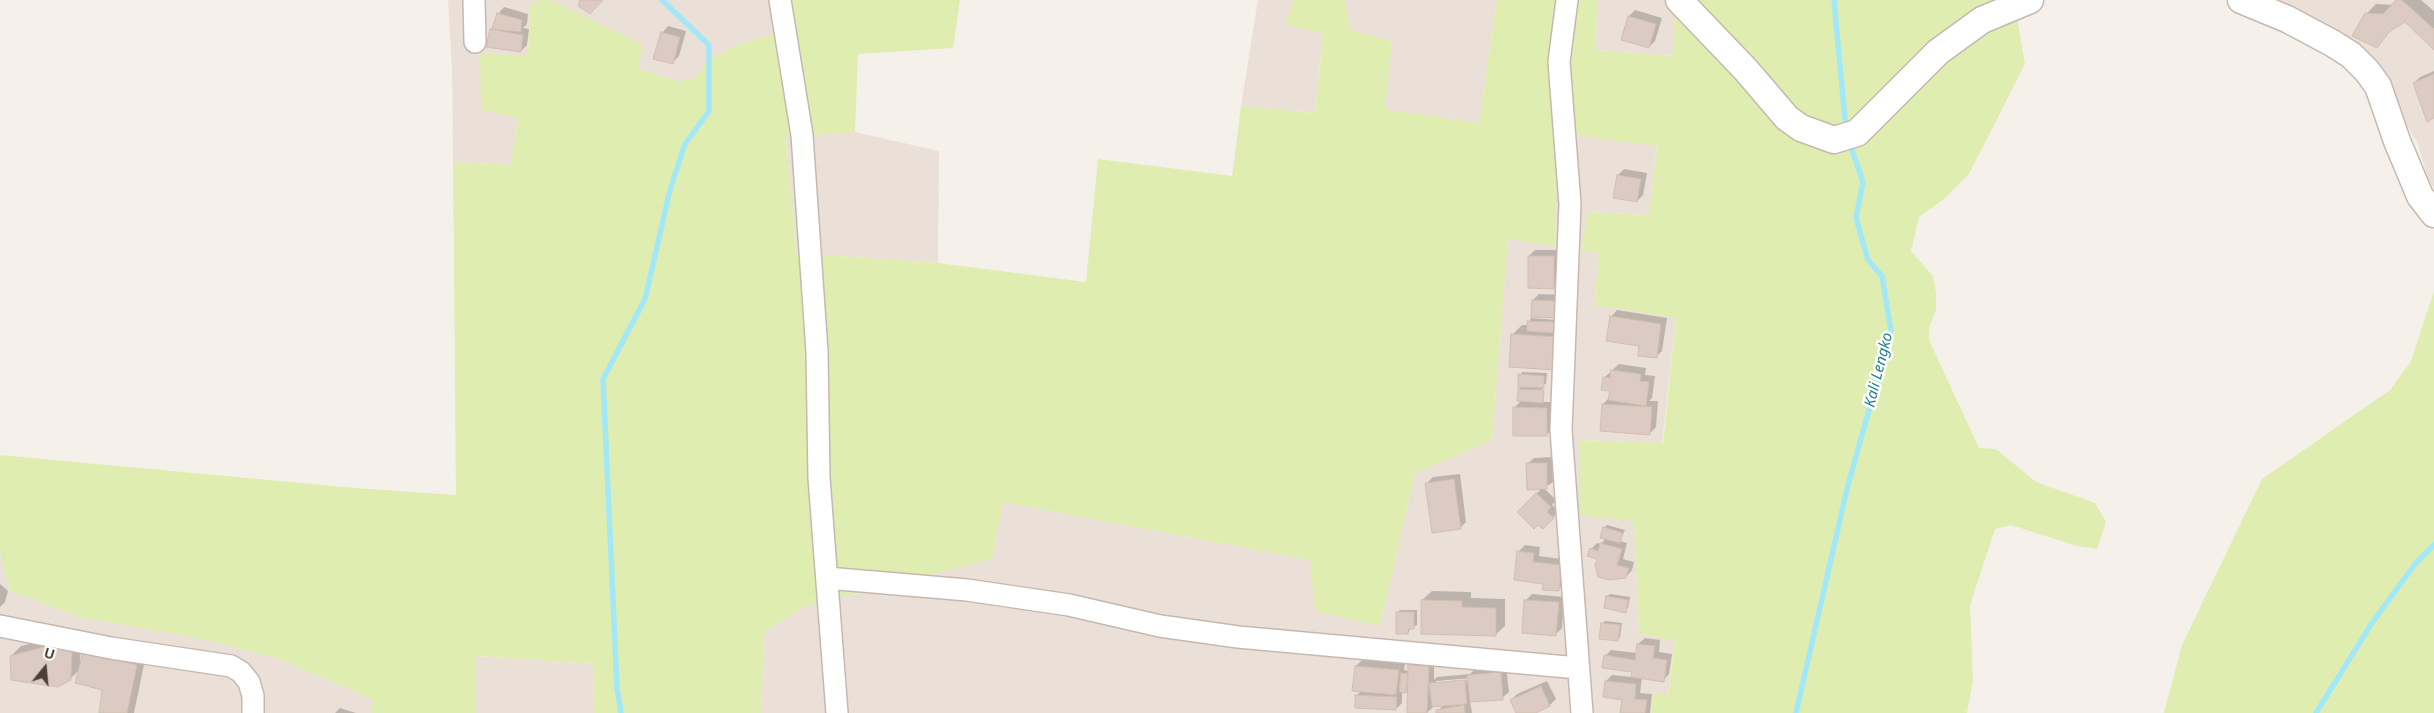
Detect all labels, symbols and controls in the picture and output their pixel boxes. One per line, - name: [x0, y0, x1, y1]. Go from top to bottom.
- water label: Kali Lengko: [1861, 331, 1897, 409]
- north arrow: [20, 643, 70, 693]
- text: U: [42, 643, 57, 664]

